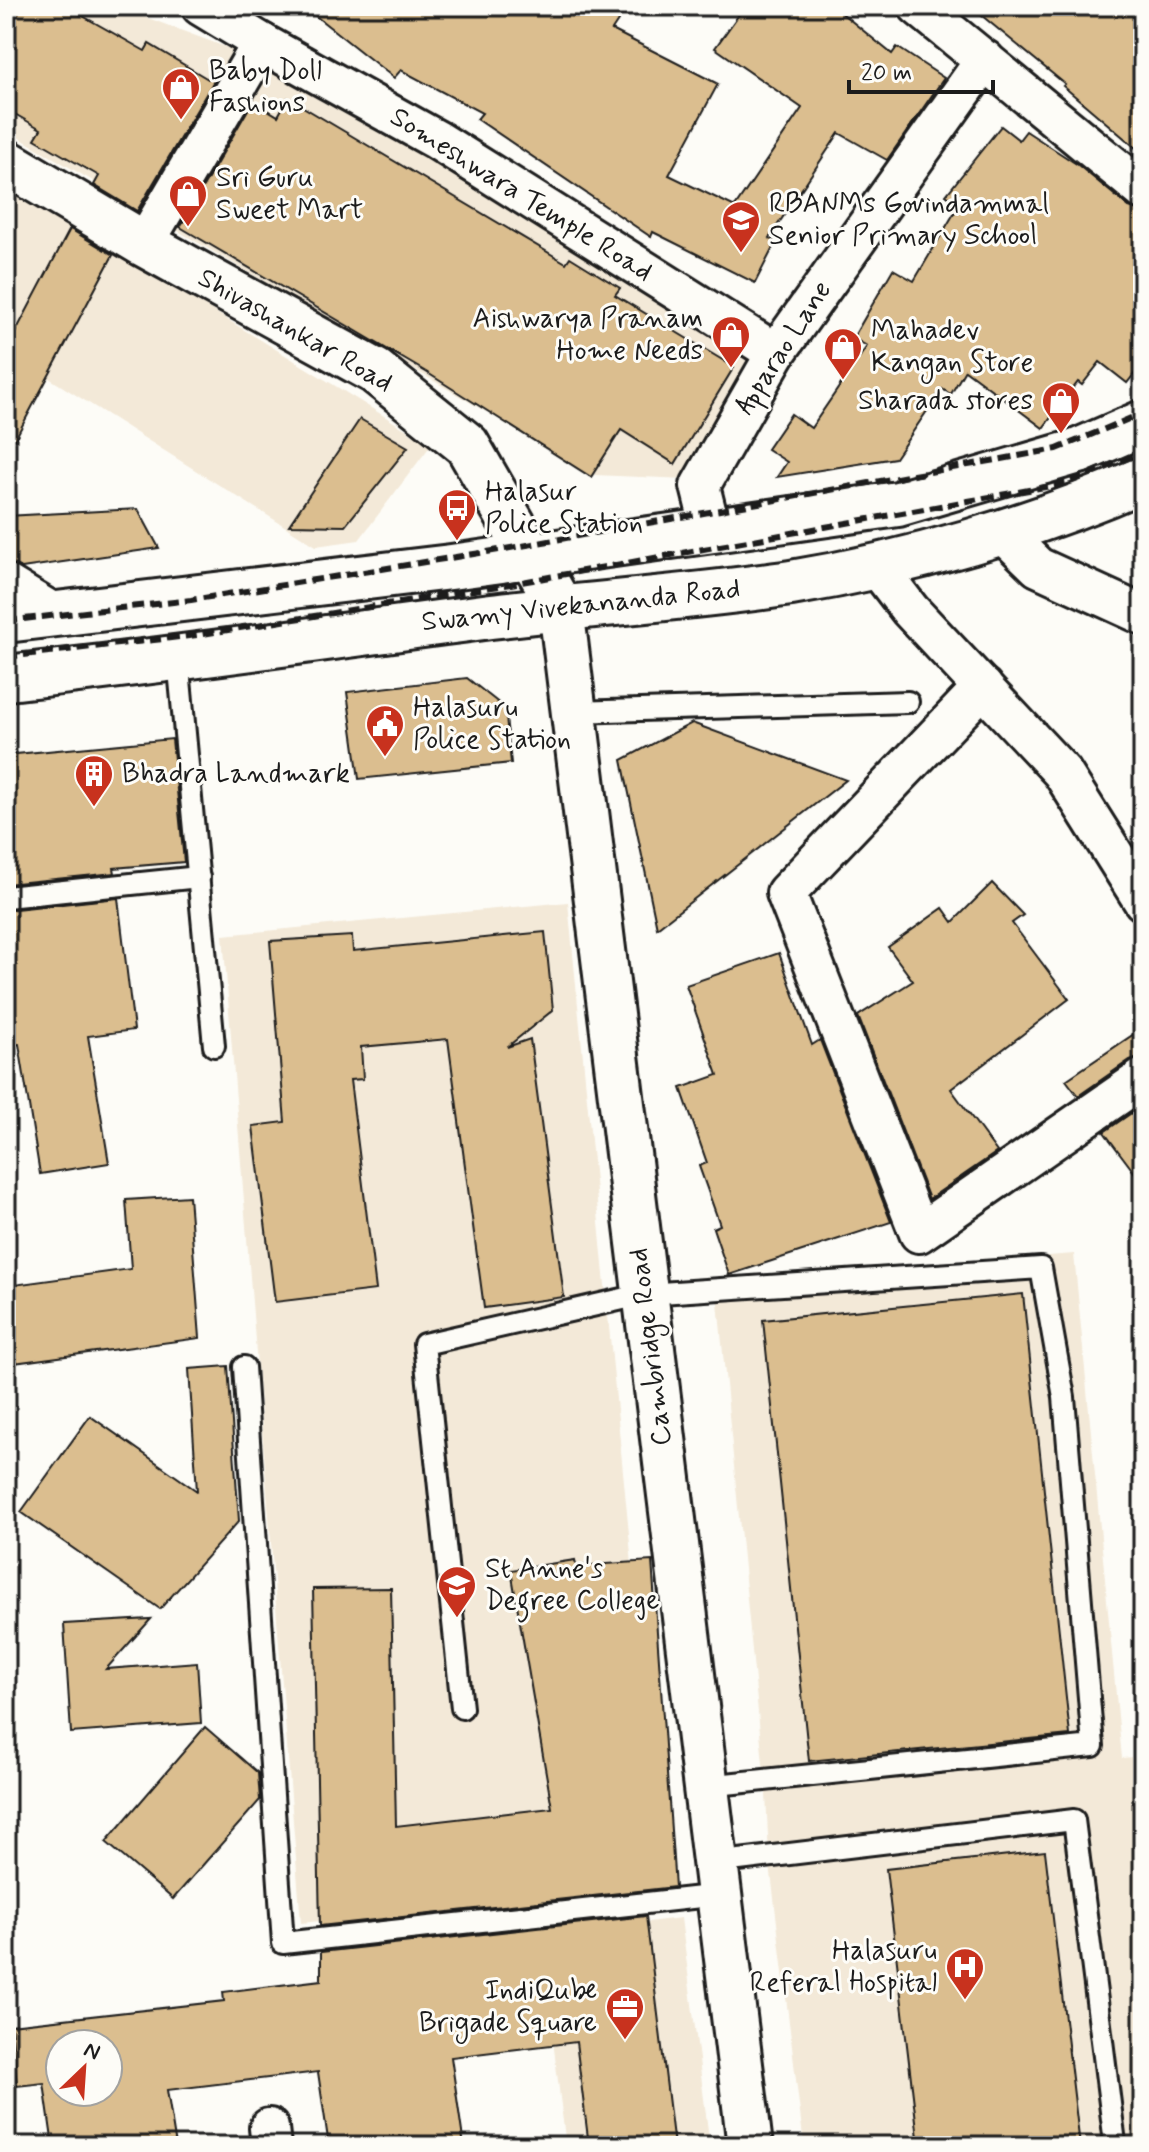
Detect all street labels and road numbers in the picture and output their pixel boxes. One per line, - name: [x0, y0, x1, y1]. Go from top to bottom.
- street label: Someshwara Temple Road: [383, 99, 659, 291]
- street label: Shivashankar Road: [191, 260, 399, 402]
- street label: Apparao Lane: [727, 274, 843, 424]
- street label: Swamy Vivekananda Road: [420, 571, 742, 641]
- street label: Cambridge Road: [621, 1246, 683, 1448]

